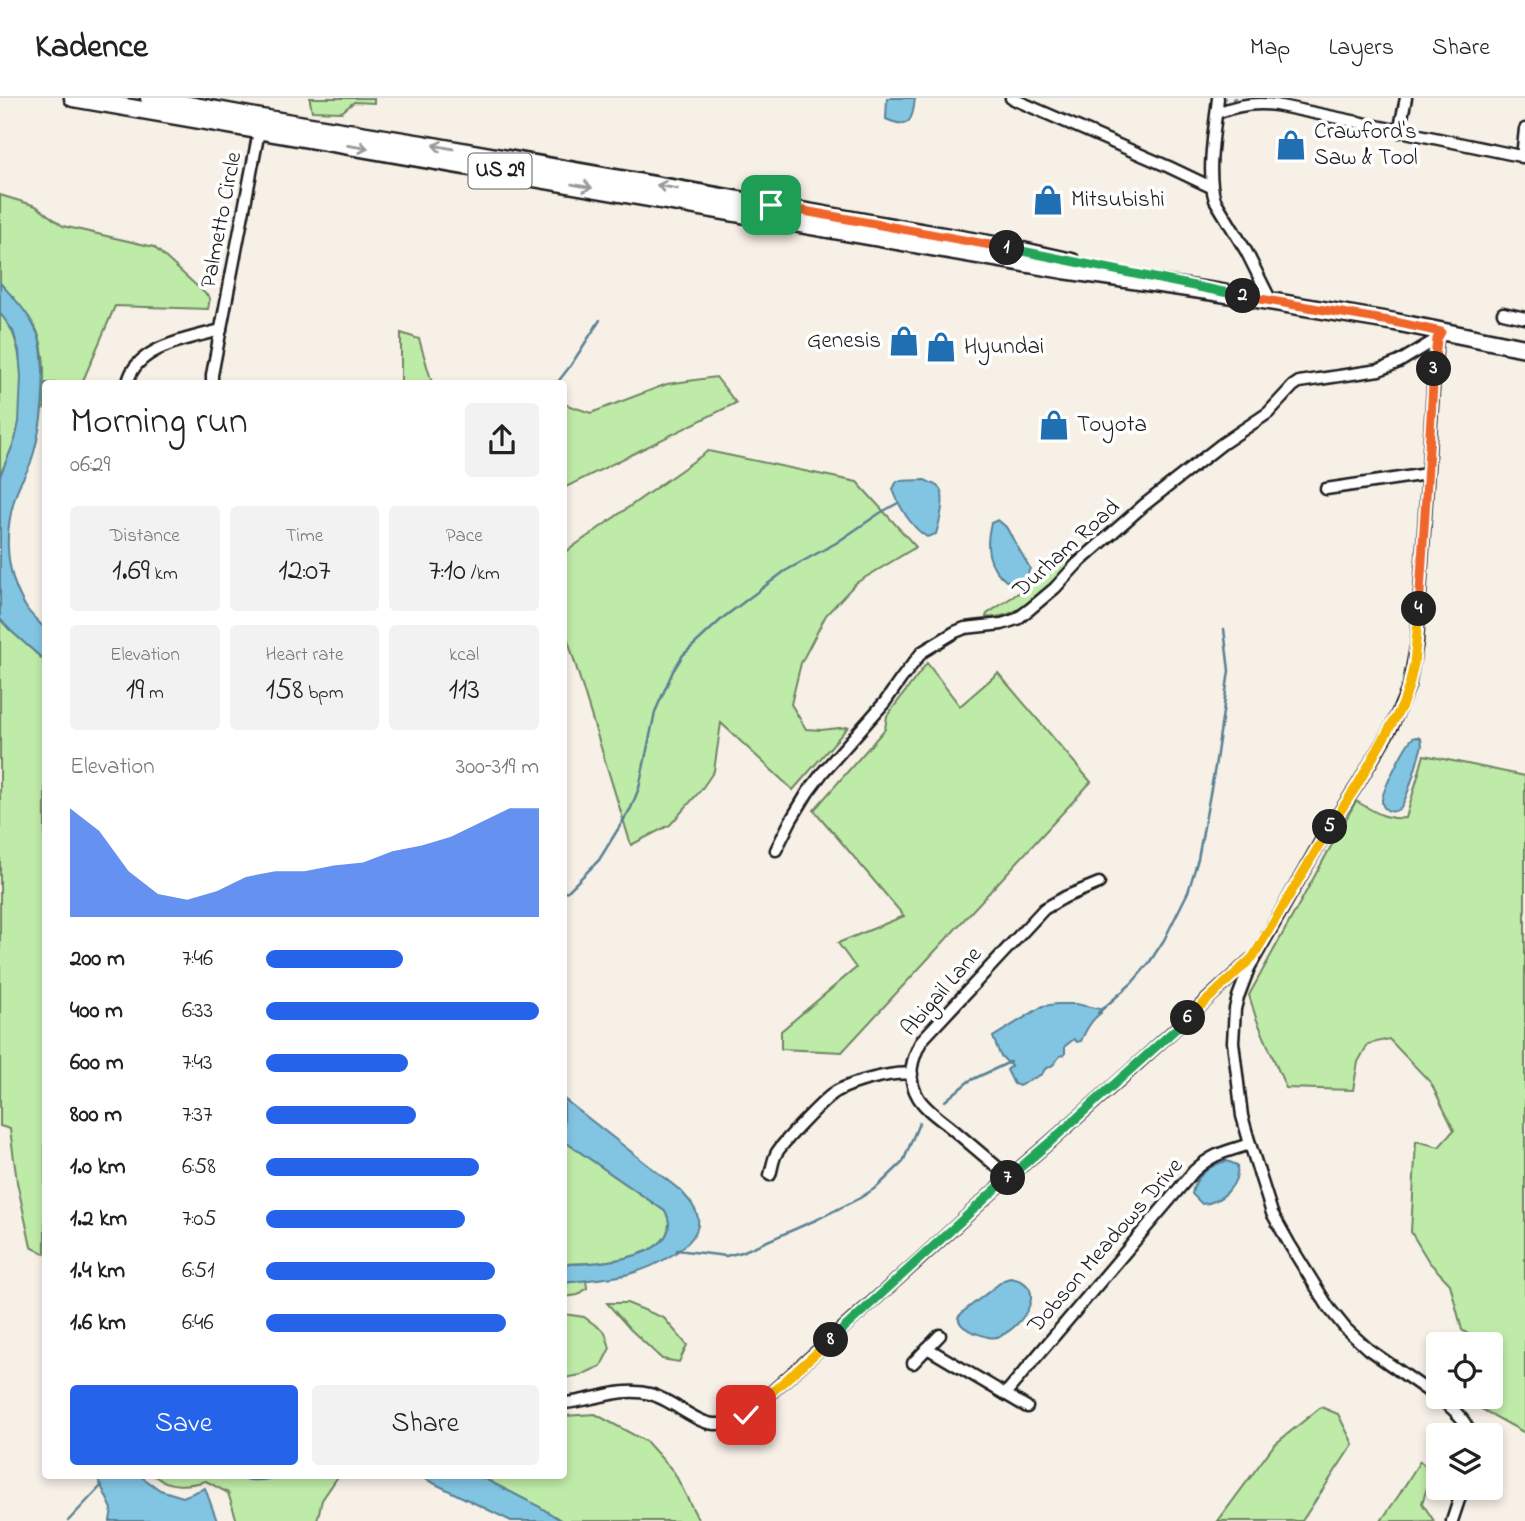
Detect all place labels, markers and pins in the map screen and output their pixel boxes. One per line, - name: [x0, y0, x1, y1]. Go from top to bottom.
- place label: Crawford's Saw & Tool: [1314, 116, 1418, 175]
- shop icon: Crawford's Saw & Tool: [1274, 128, 1308, 162]
- pin: [741, 175, 801, 235]
- shop icon: Mitsubishi: [1031, 183, 1065, 217]
- place label: Mitsubishi: [1071, 184, 1165, 217]
- pin: 1: [990, 230, 1024, 266]
- pin: 2: [1226, 278, 1260, 314]
- shop icon: Genesis: [887, 324, 921, 358]
- place label: Genesis: [807, 325, 881, 358]
- shop icon: Hyundai: [924, 330, 958, 364]
- place label: Hyundai: [964, 331, 1044, 366]
- pin: 3: [1416, 352, 1452, 386]
- shop icon: Toyota: [1037, 408, 1071, 442]
- place label: Toyota: [1077, 409, 1147, 444]
- pin: 4: [1402, 592, 1436, 626]
- pin: 5: [1312, 810, 1348, 844]
- pin: 6: [1170, 1000, 1206, 1035]
- pin: 7: [990, 1160, 1026, 1196]
- pin: 8: [814, 1322, 848, 1358]
- pin: [716, 1385, 776, 1445]

